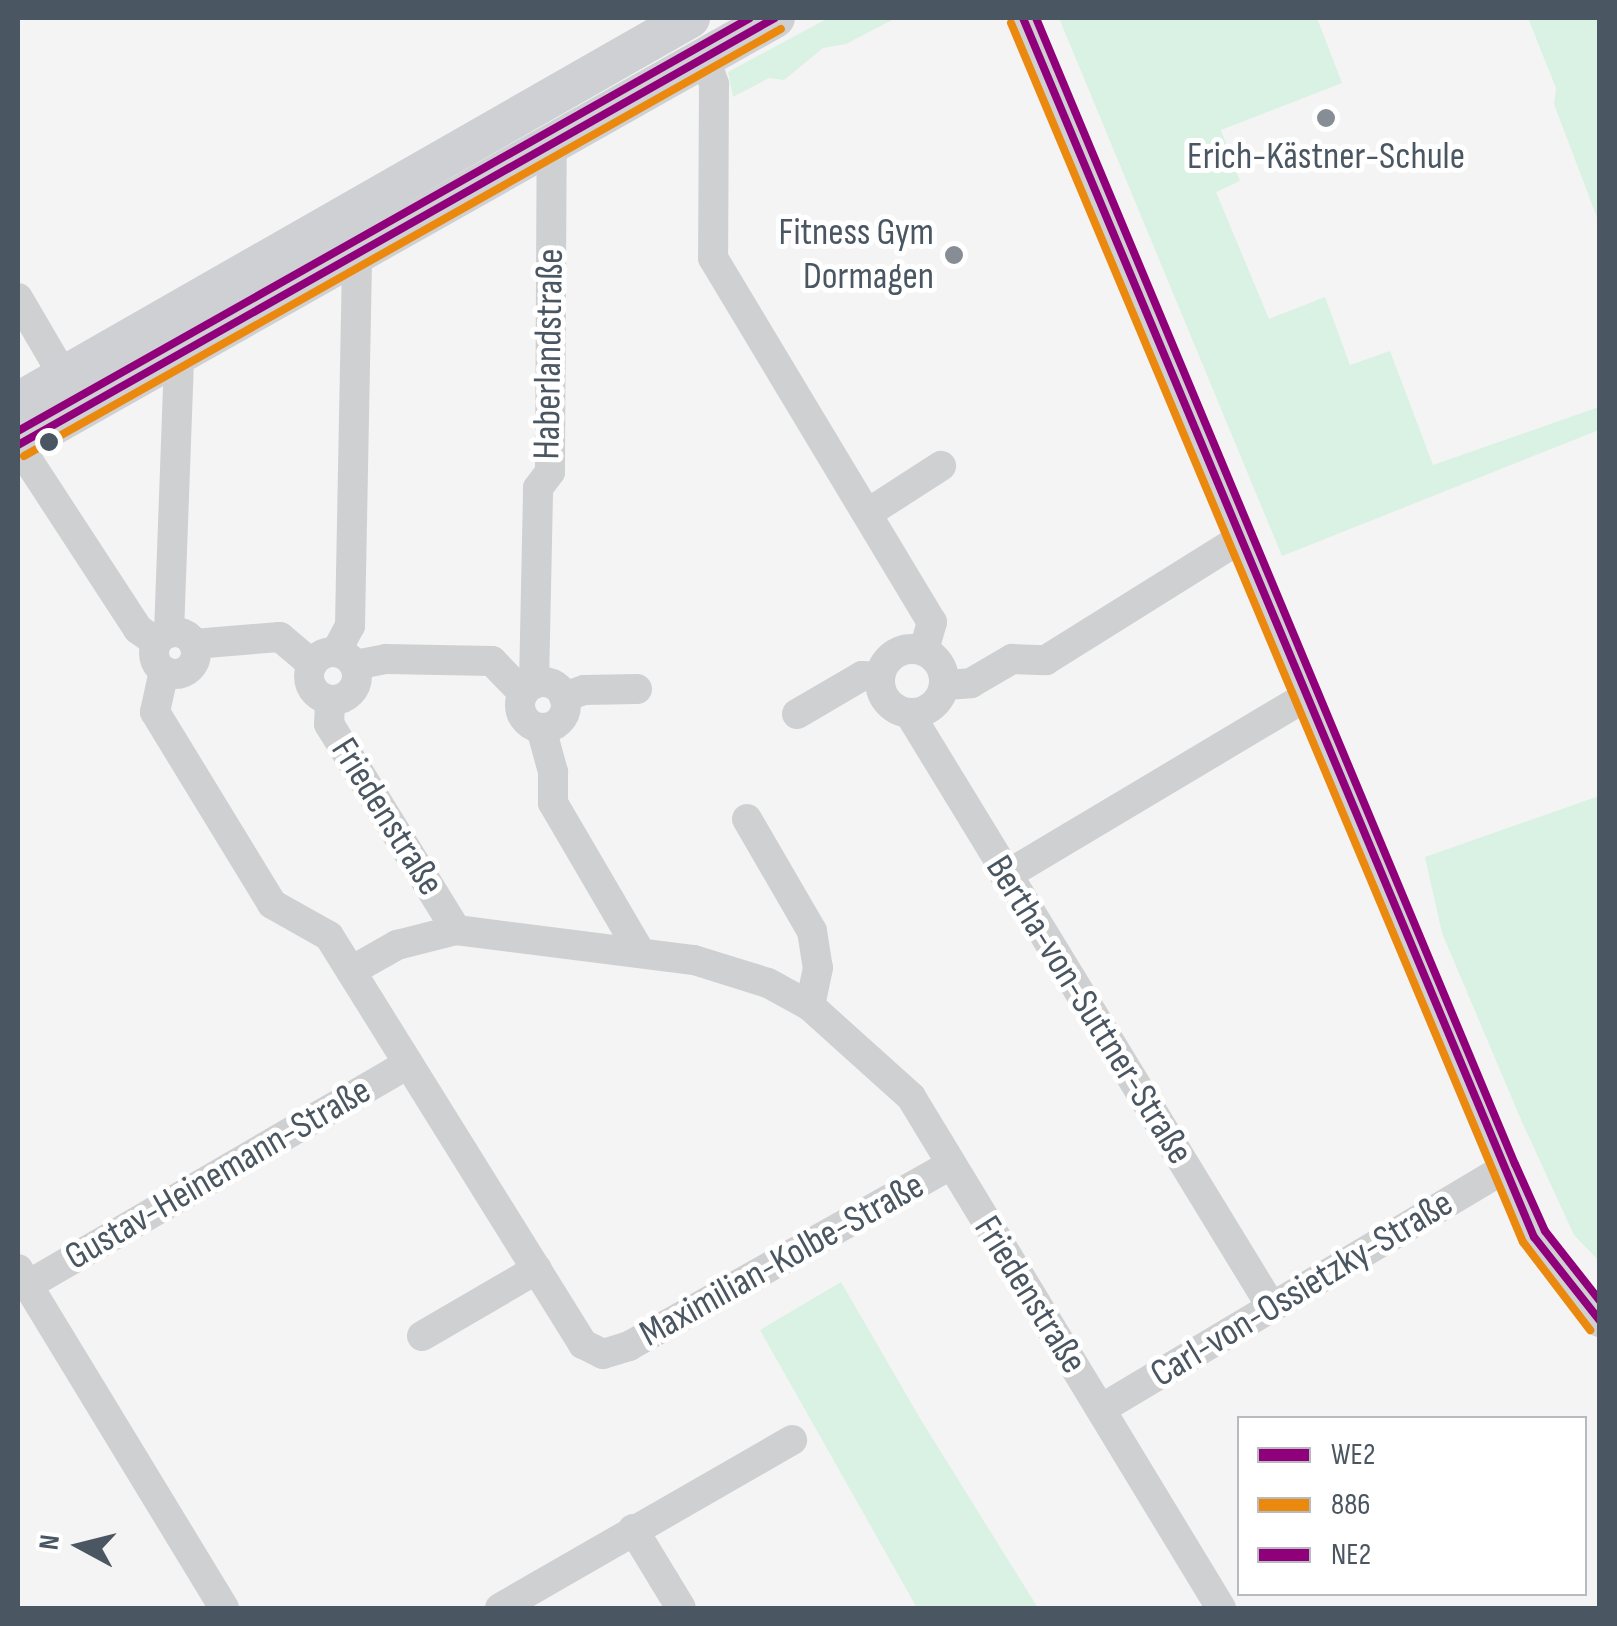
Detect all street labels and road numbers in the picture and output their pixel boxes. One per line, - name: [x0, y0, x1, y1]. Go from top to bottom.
- street label: Haberlandstraße: [524, 248, 574, 460]
- street label: Friedenstraße: [321, 730, 453, 904]
- street label: Bertha-von-Suttner-Straße: [976, 847, 1202, 1173]
- street label: Gustav-Heinemann-Straße: [57, 1068, 379, 1280]
- street label: Maximilian-Kolbe-Straße: [632, 1163, 932, 1357]
- street label: Carl-von-Ossietzky-Straße: [1143, 1181, 1461, 1397]
- street label: Friedenstraße: [964, 1208, 1096, 1382]

